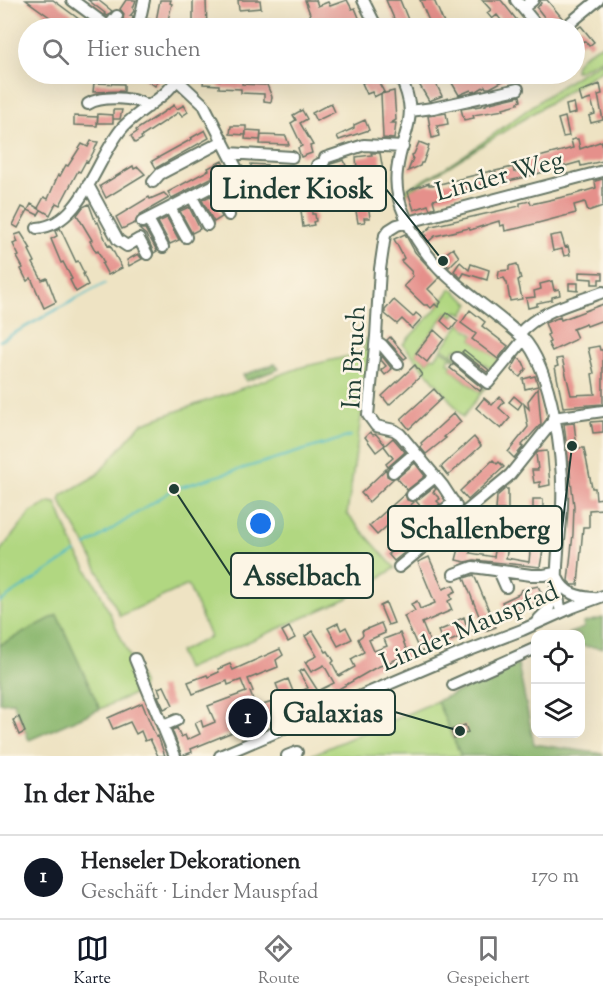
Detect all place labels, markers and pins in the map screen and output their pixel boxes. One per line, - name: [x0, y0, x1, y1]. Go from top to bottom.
- callout: Linder Kiosk: [211, 166, 386, 211]
- callout: Schallenberg: [388, 506, 562, 551]
- callout: Asselbach: [231, 553, 373, 598]
- callout: Galaxias: [271, 690, 395, 735]
- pin: 1: [228, 696, 268, 740]

